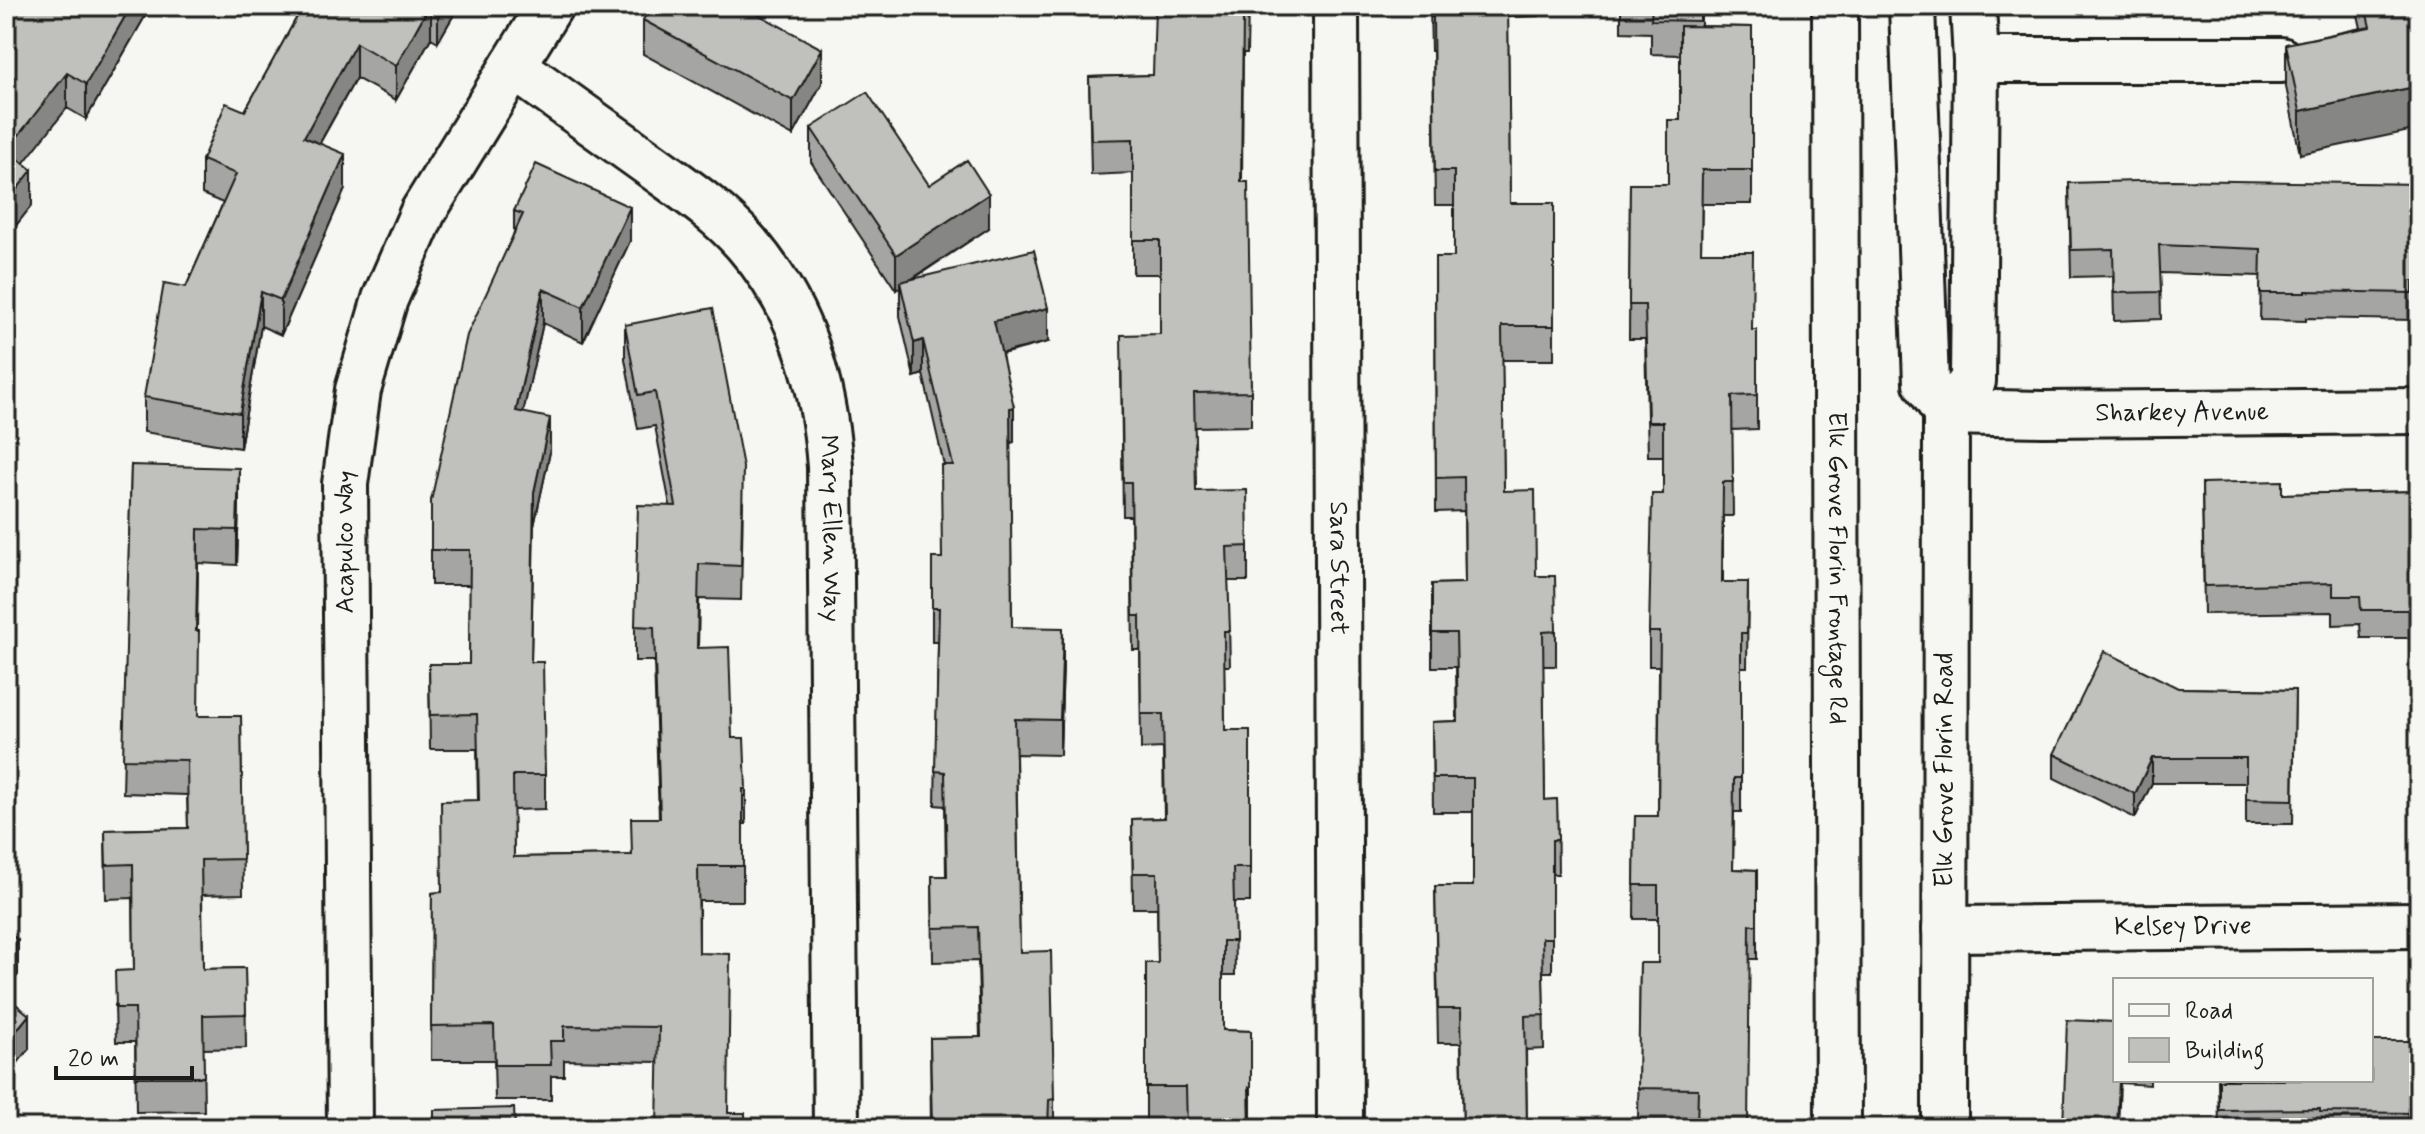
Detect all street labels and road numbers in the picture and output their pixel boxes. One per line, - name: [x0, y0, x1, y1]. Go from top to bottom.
- street label: Sharkey Avenue: [2095, 395, 2269, 431]
- street label: Elk Grove Florin Frontage Rd: [1818, 411, 1854, 725]
- street label: Mary Ellen Way: [810, 433, 848, 622]
- street label: Acapulco Way: [328, 468, 364, 614]
- street label: Sara Street: [1321, 501, 1355, 635]
- street label: Elk Grove Florin Road: [1928, 652, 1962, 888]
- street label: Kelsey Drive: [2114, 909, 2252, 945]

